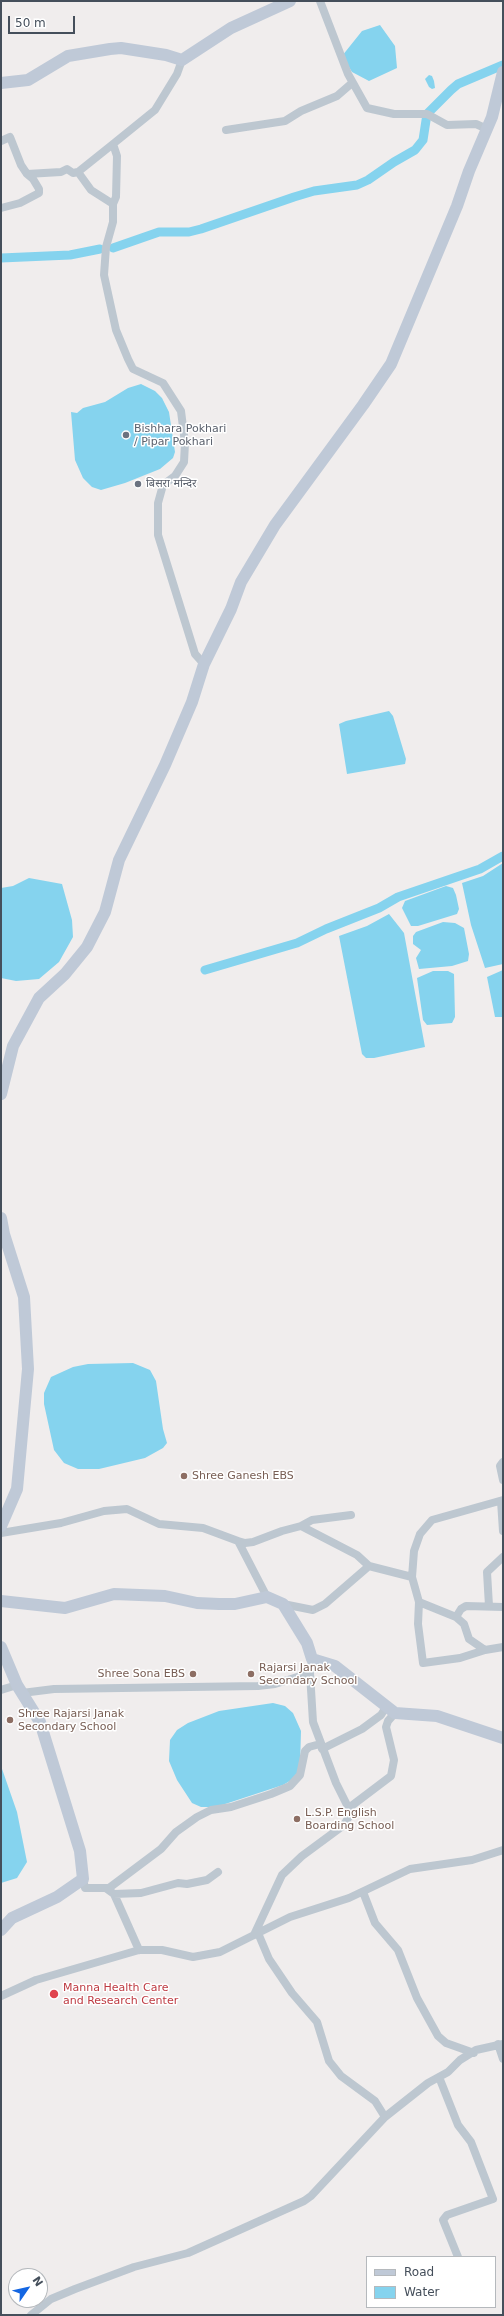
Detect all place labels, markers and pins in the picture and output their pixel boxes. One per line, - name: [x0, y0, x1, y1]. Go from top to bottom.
- place label: Bishhara Pokhari / Pipar Pokhari: [134, 422, 226, 448]
- marker: Bishhara Pokhari / Pipar Pokhari: [121, 430, 131, 440]
- place label: बिसरा मन्दिर: [146, 477, 197, 491]
- marker: बिसरा मन्दिर: [133, 479, 143, 489]
- place label: Shree Ganesh EBS: [192, 1469, 294, 1483]
- marker: Shree Ganesh EBS: [179, 1471, 189, 1481]
- place label: Rajarsi Janak Secondary School: [259, 1661, 357, 1687]
- place label: Shree Sona EBS: [98, 1667, 185, 1681]
- marker: Shree Sona EBS: [188, 1669, 198, 1679]
- marker: Rajarsi Janak Secondary School: [246, 1669, 256, 1679]
- place label: Shree Rajarsi Janak Secondary School: [18, 1707, 124, 1733]
- marker: Shree Rajarsi Janak Secondary School: [5, 1715, 15, 1725]
- place label: L.S.P. English Boarding School: [305, 1806, 394, 1832]
- marker: L.S.P. English Boarding School: [292, 1814, 302, 1824]
- place label: Manna Health Care and Research Center: [63, 1981, 178, 2007]
- marker: Manna Health Care and Research Center: [48, 1988, 60, 2000]

